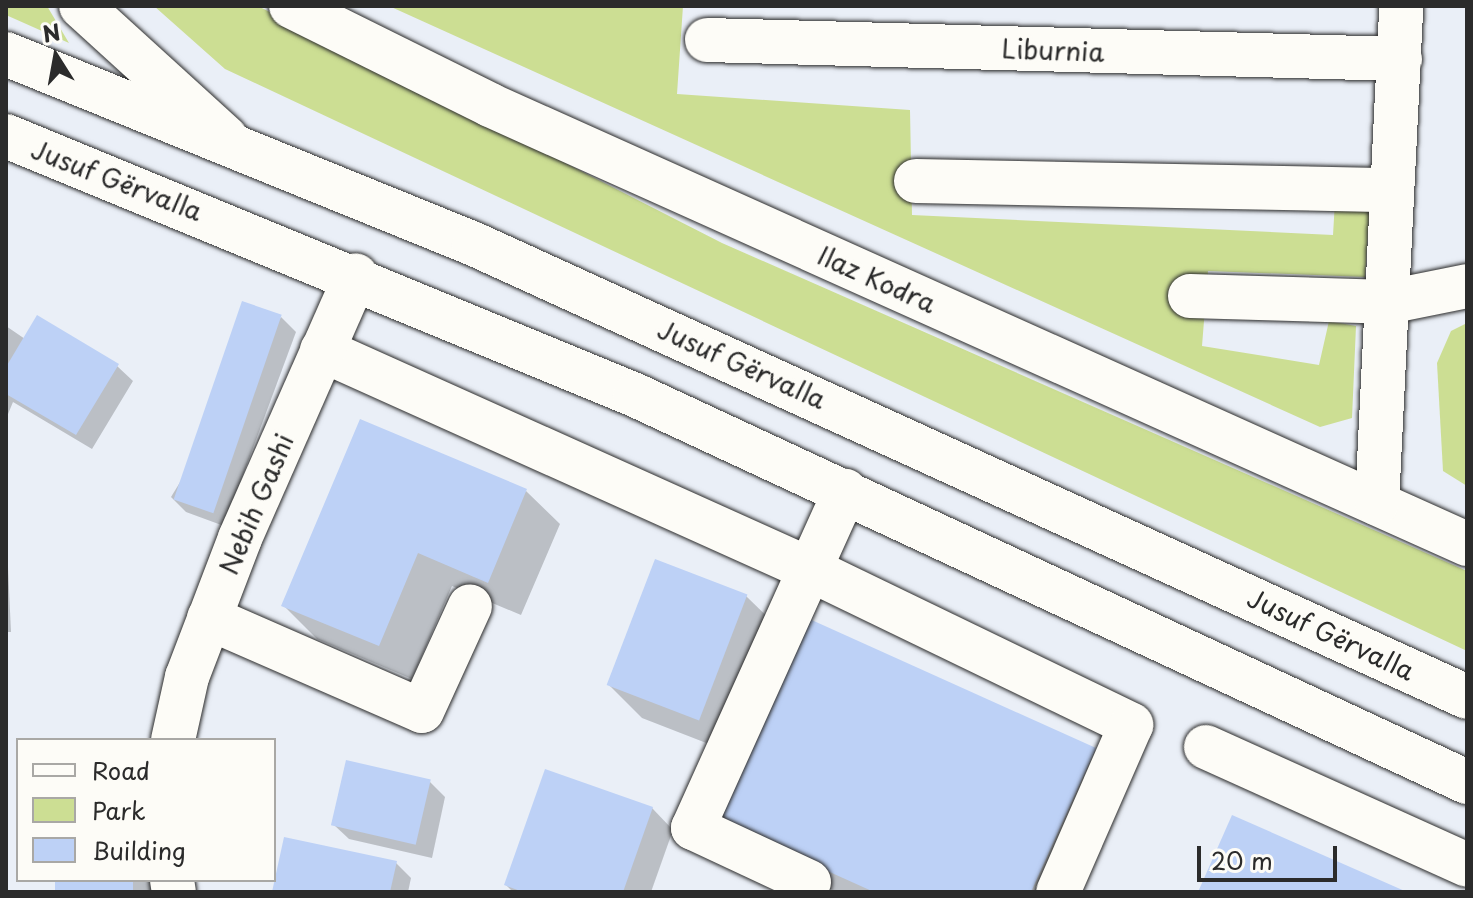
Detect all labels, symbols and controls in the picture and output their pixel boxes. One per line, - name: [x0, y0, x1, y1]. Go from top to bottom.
- text: N: [40, 14, 63, 50]
- north arrow: [16, 16, 96, 96]
- street label: Liburnia: [1001, 33, 1105, 67]
- street label: Jusuf Gërvalla: [26, 133, 208, 227]
- street label: Ilaz Kodra: [813, 239, 941, 319]
- street label: Jusuf Gërvalla: [652, 312, 832, 416]
- street label: Nebih Gashi: [212, 429, 300, 579]
- street label: Jusuf Gërvalla: [1241, 581, 1421, 687]
- legend: [16, 738, 276, 882]
- text: Road: [92, 752, 150, 788]
- text: Park: [92, 792, 146, 828]
- scale bar: [1201, 830, 1341, 880]
- text: Building: [92, 832, 186, 868]
- text: 20 m: [1211, 842, 1273, 878]

